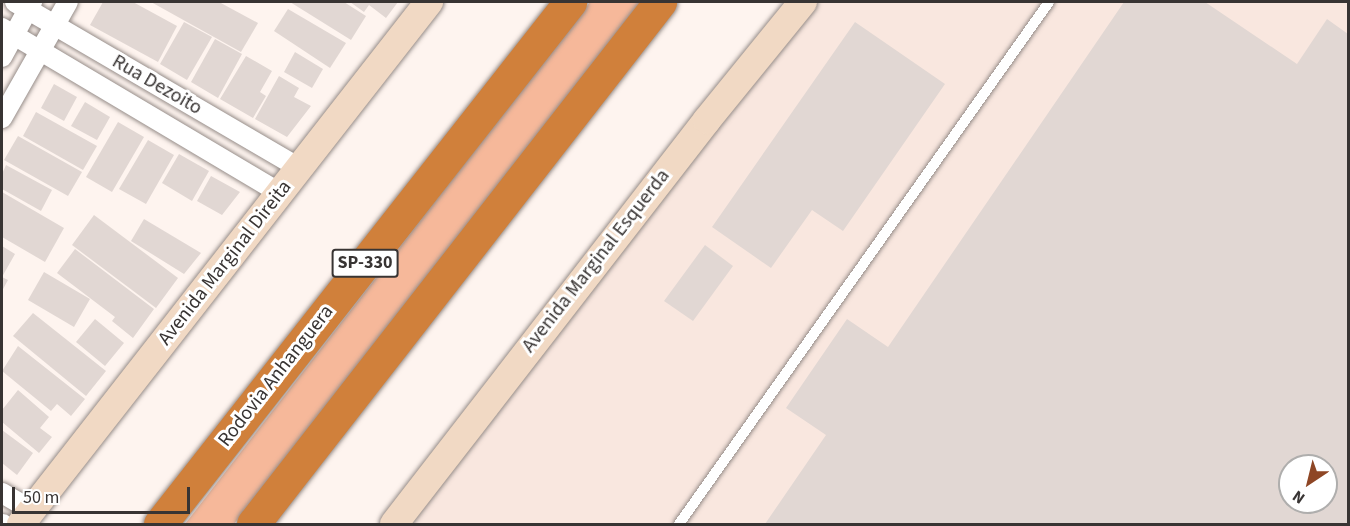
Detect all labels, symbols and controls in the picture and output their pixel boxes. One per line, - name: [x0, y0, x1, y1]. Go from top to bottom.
- street label: Rua Dezoito: [108, 50, 206, 120]
- street label: Avenida Marginal Esquerda: [517, 165, 675, 357]
- street label: Avenida Marginal Direita: [153, 176, 297, 350]
- road number: SP-330: [330, 248, 400, 278]
- street label: Rodovia Anhanguera: [213, 300, 339, 452]
- north arrow: [1278, 454, 1338, 514]
- scale bar: [15, 475, 194, 513]
- text: 50 m: [23, 485, 59, 510]
- text: N: [1288, 485, 1309, 509]

